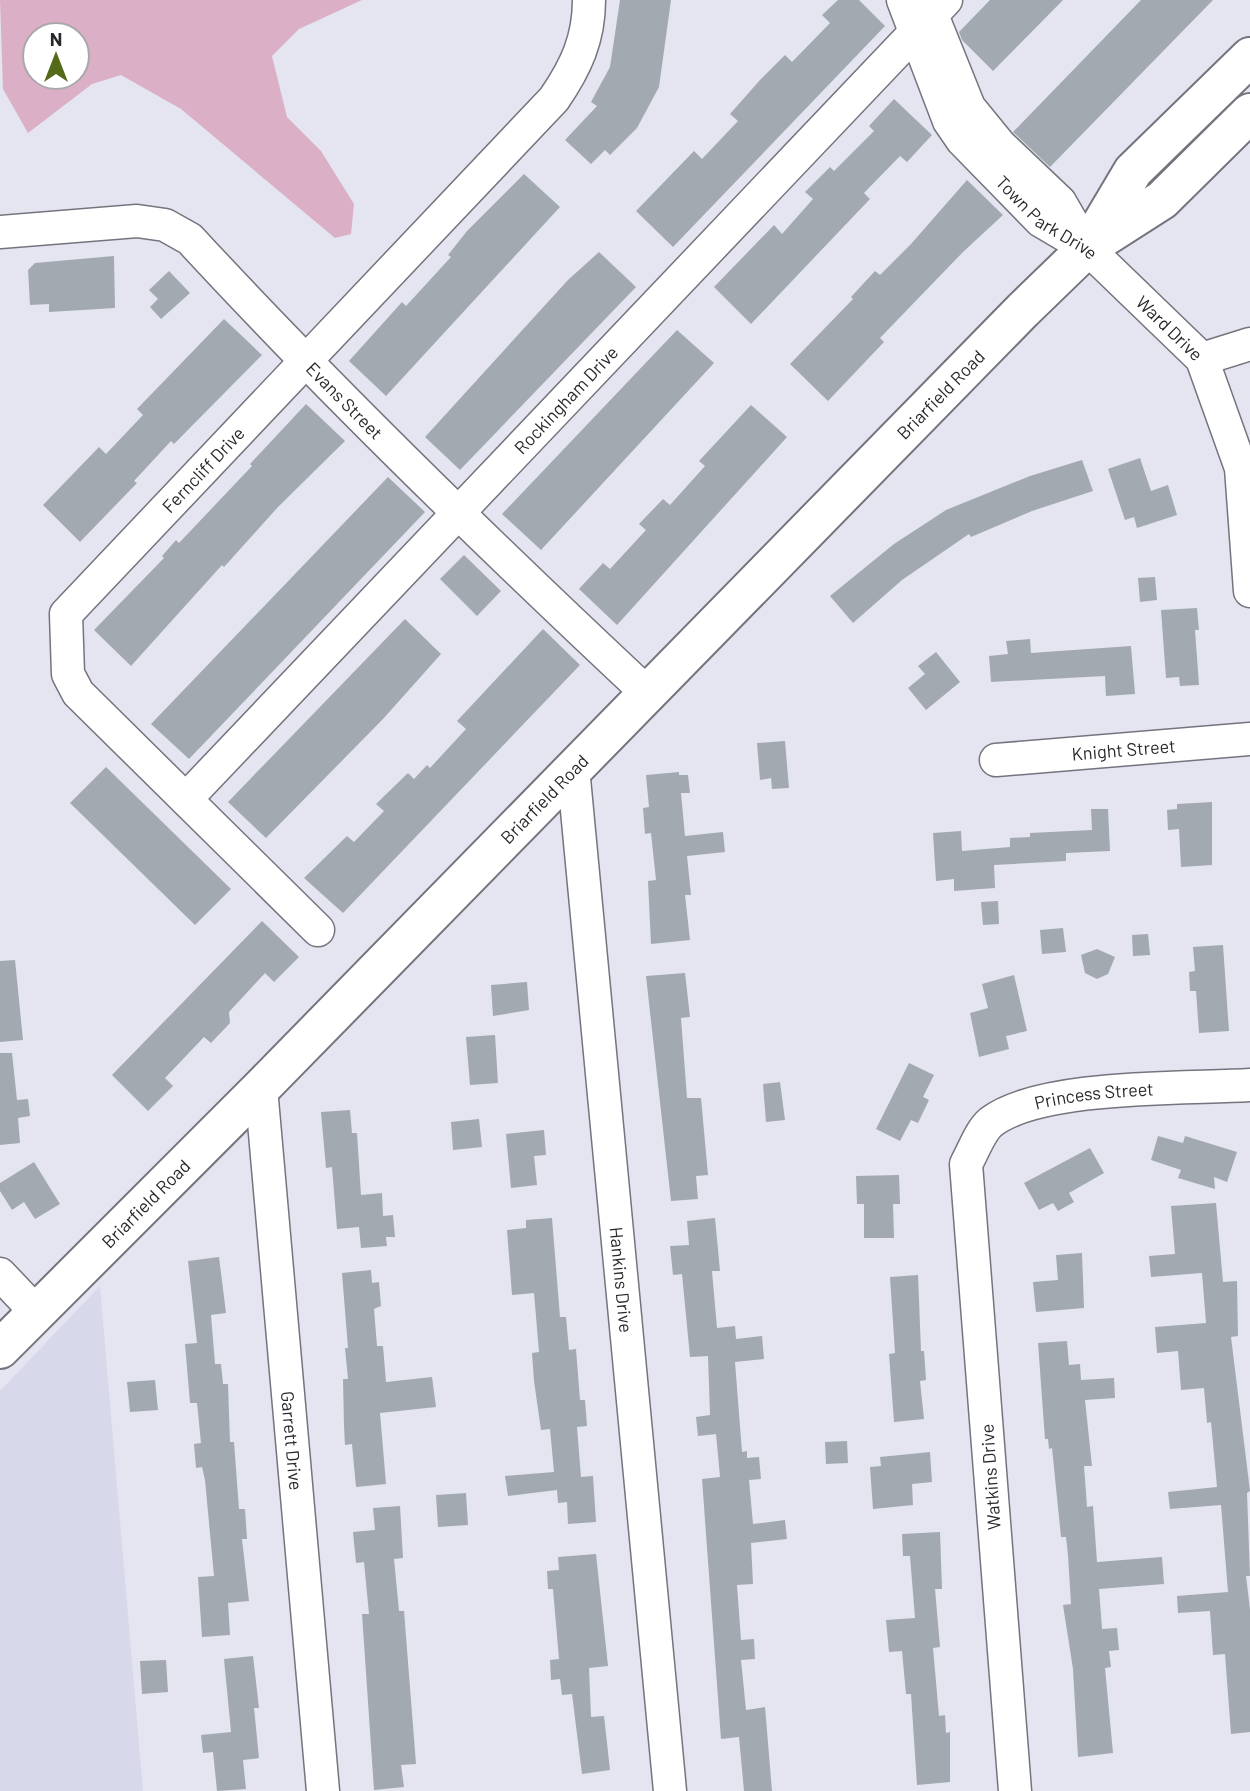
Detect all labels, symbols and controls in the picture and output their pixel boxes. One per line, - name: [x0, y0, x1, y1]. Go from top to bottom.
- north arrow: [21, 21, 91, 91]
- text: N: [50, 27, 62, 50]
- street label: Town Park Drive: [992, 171, 1103, 264]
- street label: Ward Drive: [1132, 291, 1208, 365]
- street label: Rockingham Drive: [509, 341, 622, 458]
- street label: Briarfield Road: [892, 345, 989, 444]
- street label: Evans Street: [302, 357, 388, 444]
- street label: Ferncliff Drive: [157, 422, 249, 517]
- street label: Knight Street: [1071, 734, 1176, 765]
- street label: Briarfield Road: [496, 750, 593, 848]
- street label: Princess Street: [1032, 1077, 1154, 1114]
- street label: Briarfield Road: [97, 1154, 195, 1252]
- street label: Hankins Drive: [606, 1226, 637, 1334]
- street label: Garrett Drive: [277, 1390, 307, 1491]
- street label: Watkins Drive: [975, 1423, 1005, 1531]

